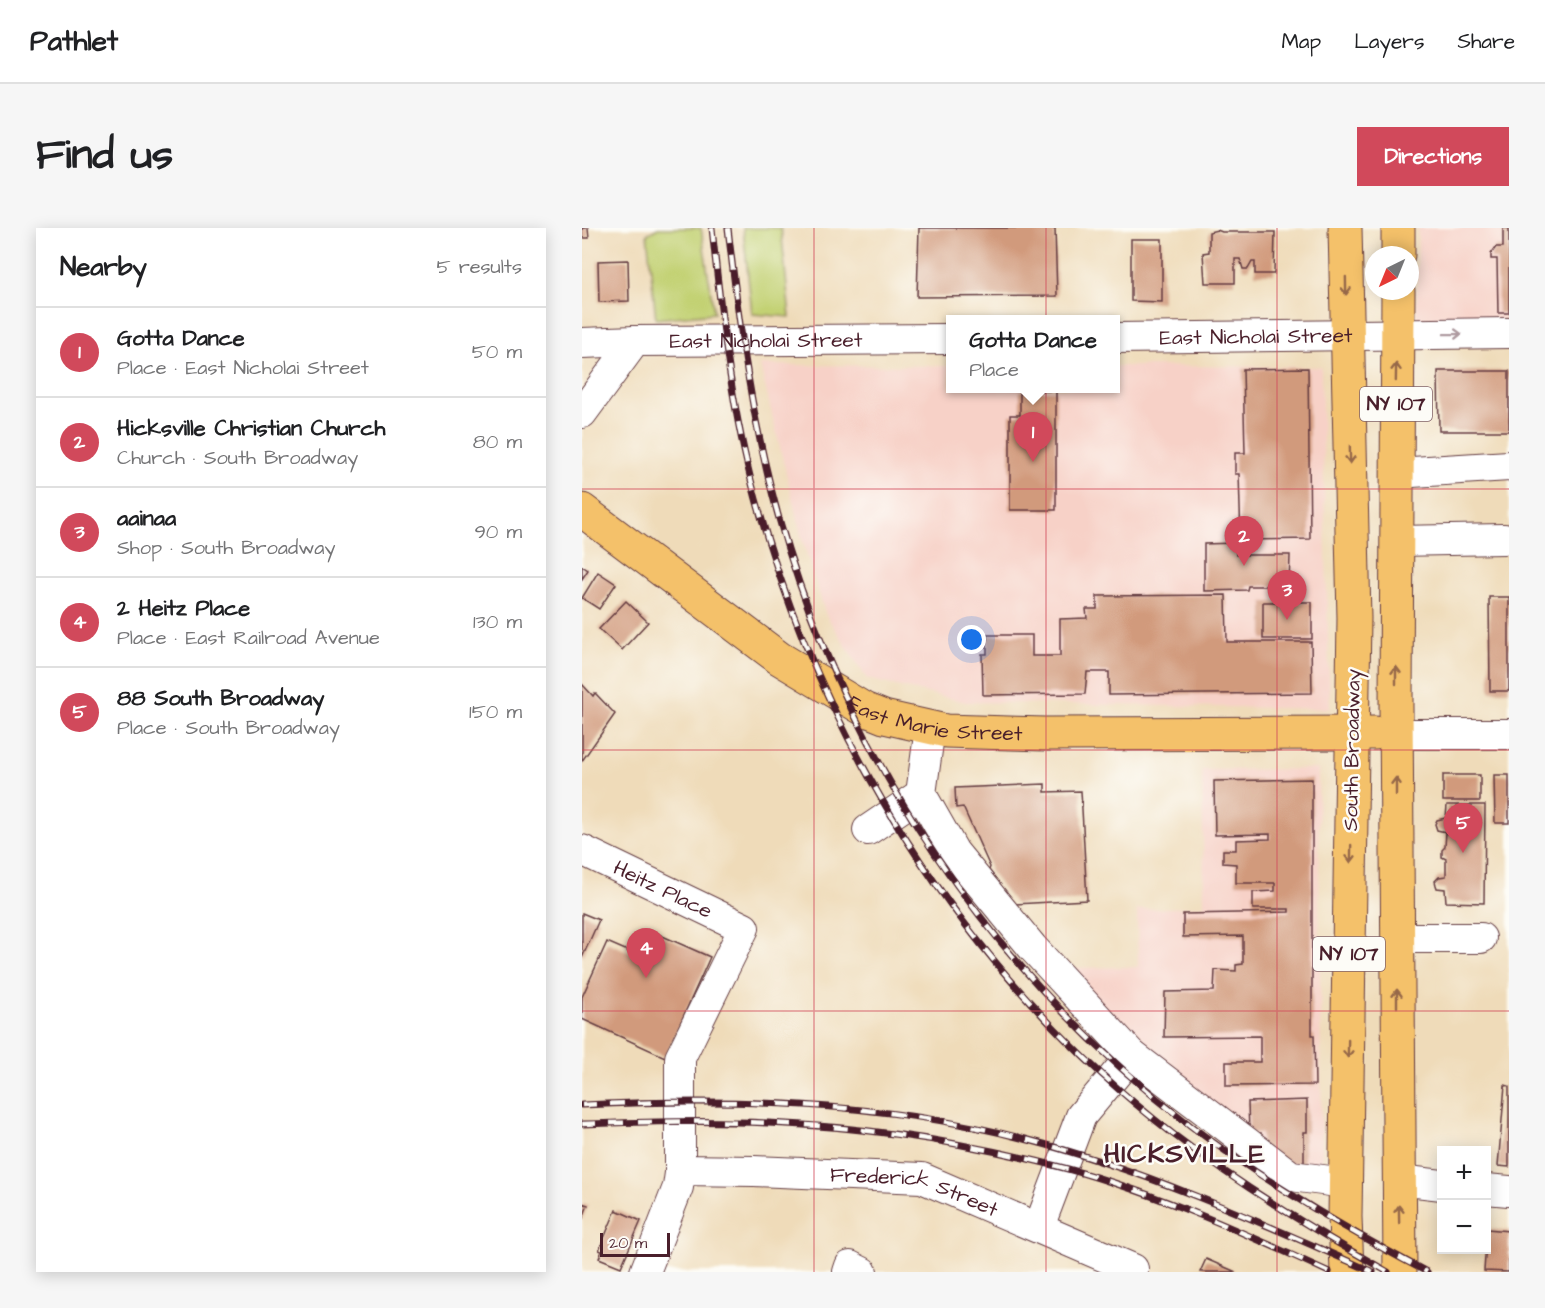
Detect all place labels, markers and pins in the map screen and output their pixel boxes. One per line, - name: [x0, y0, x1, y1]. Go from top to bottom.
- pin: 1: [1014, 412, 1052, 462]
- pin: 2: [1224, 516, 1264, 566]
- pin: 3: [1268, 570, 1306, 620]
- pin: 5: [1444, 804, 1482, 853]
- pin: 4: [626, 928, 666, 978]

